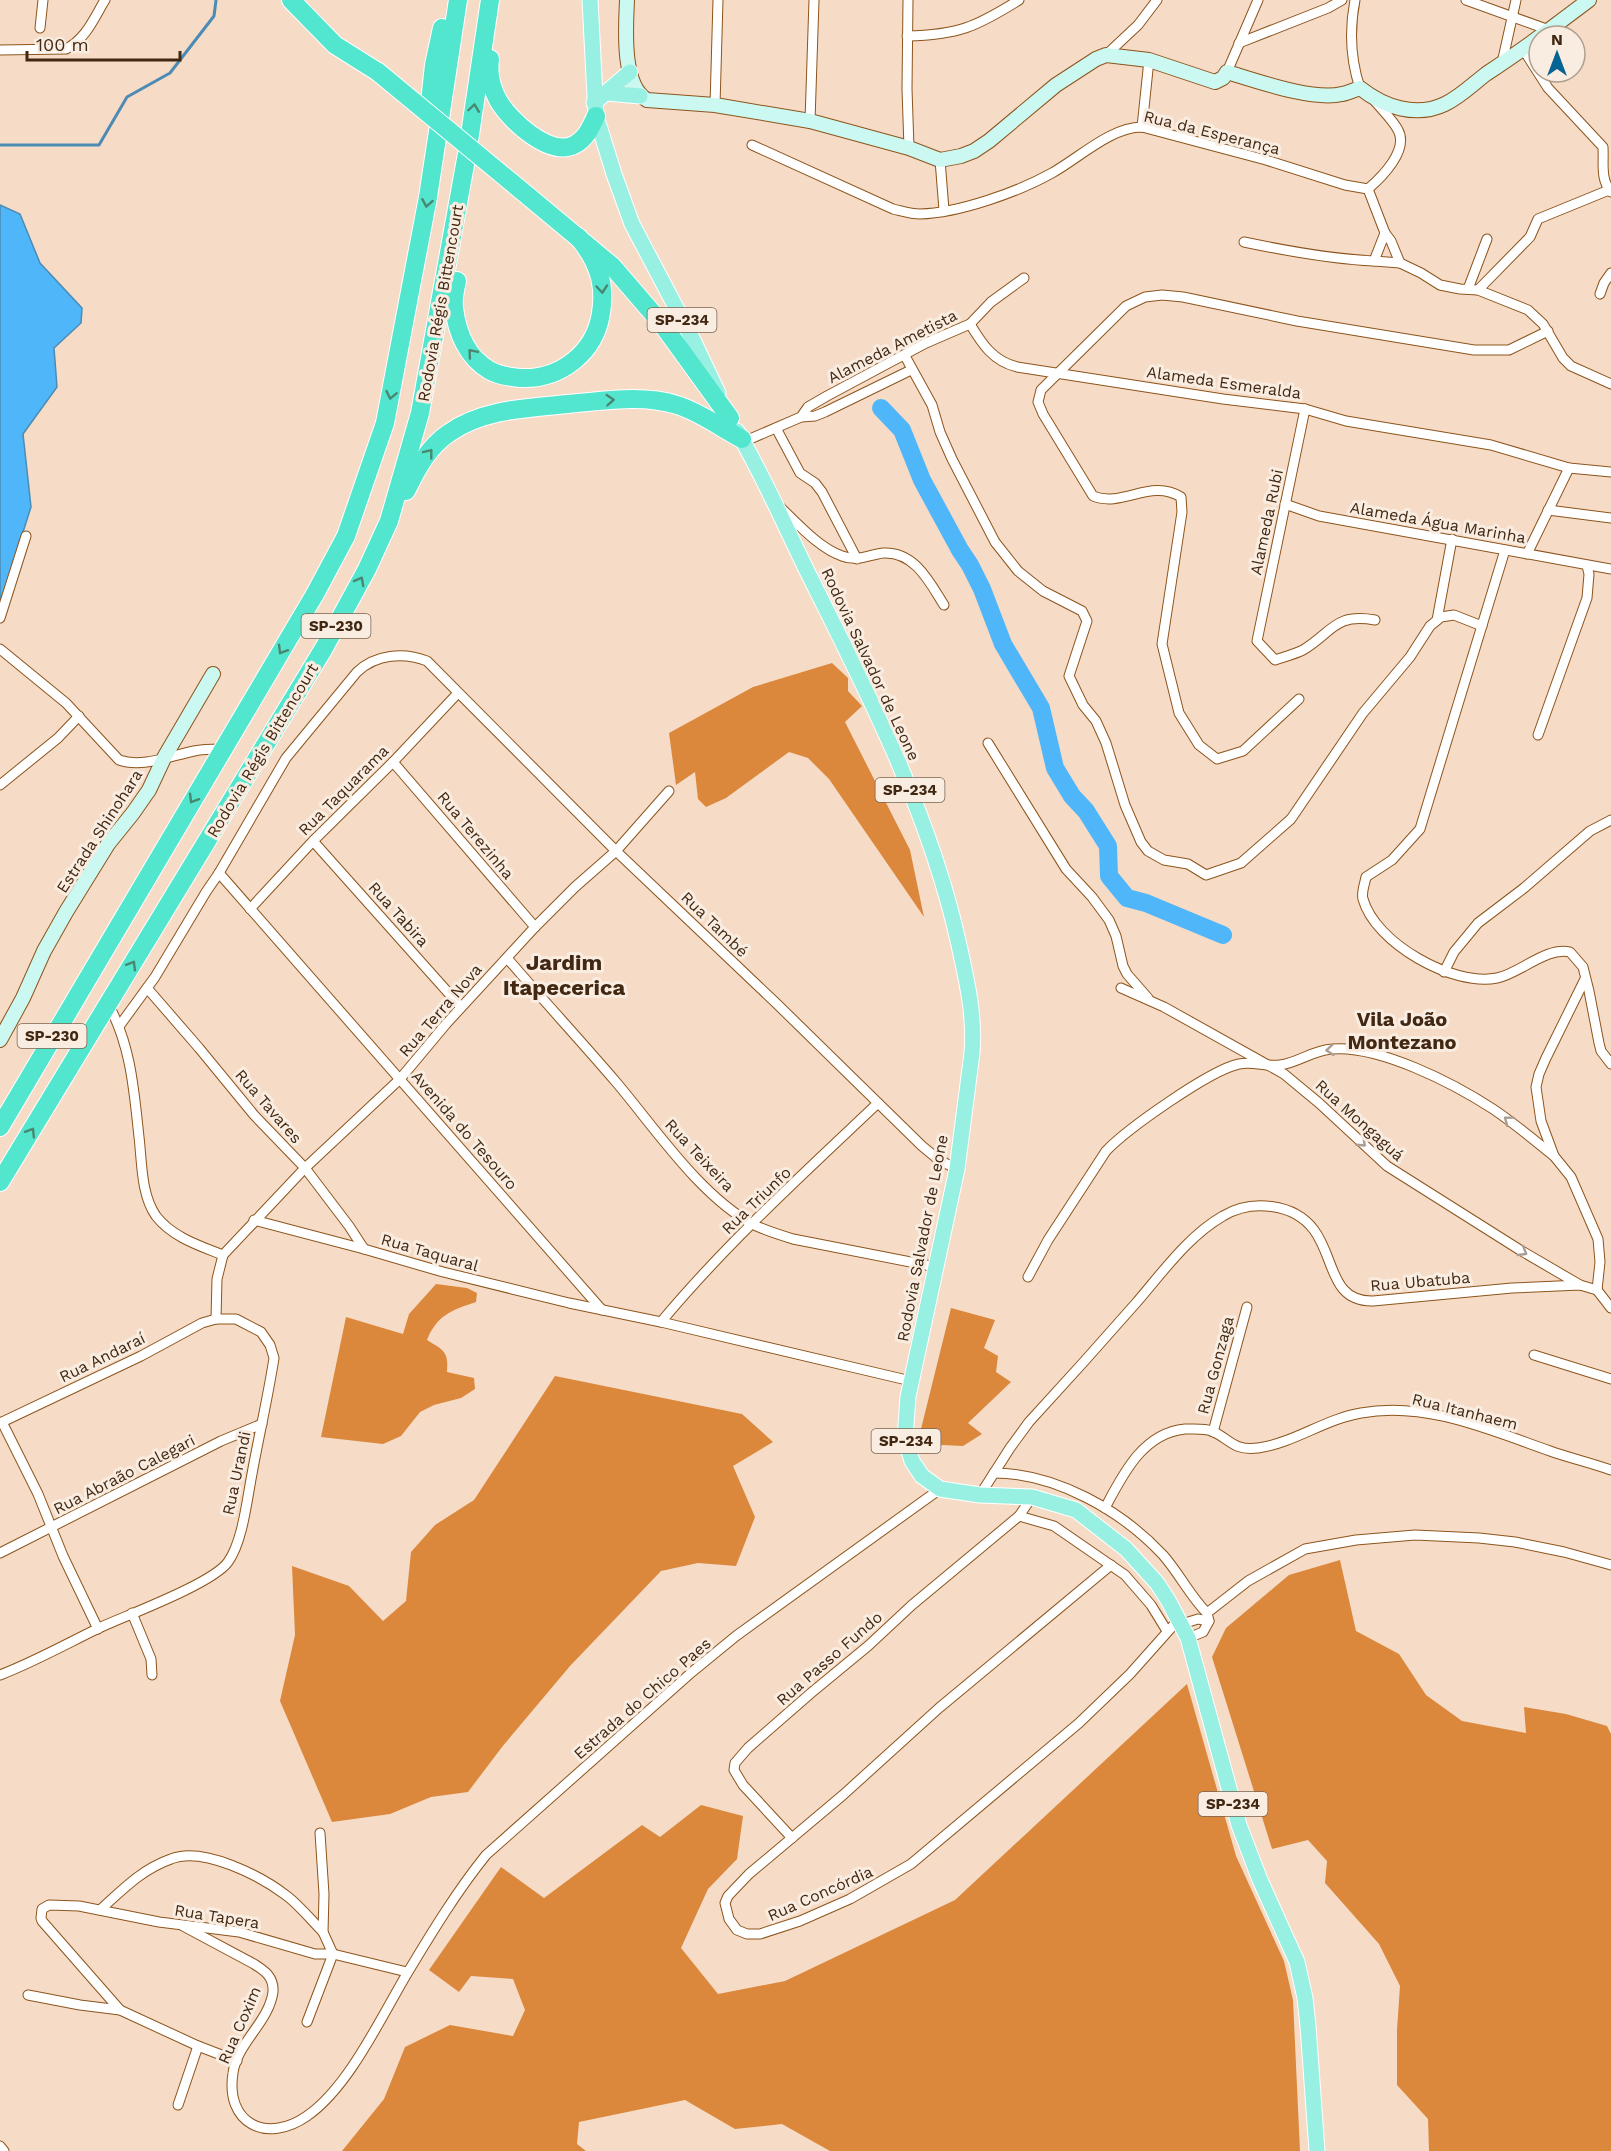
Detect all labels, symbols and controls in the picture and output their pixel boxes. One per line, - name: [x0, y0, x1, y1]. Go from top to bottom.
- scale bar: [27, 24, 180, 62]
- north arrow: [1527, 24, 1587, 84]
- text: N: [1551, 30, 1563, 49]
- text: 100 m: [36, 34, 89, 55]
- one-way arrow: [468, 104, 480, 113]
- street label: Rua da Esperança: [1142, 106, 1282, 159]
- one-way arrow: [421, 198, 433, 208]
- street label: Rodovia Régis Bittencourt: [414, 203, 467, 403]
- one-way arrow: [595, 284, 608, 294]
- street label: Alameda Ametista: [824, 306, 960, 387]
- road number: SP-234: [648, 308, 716, 332]
- one-way arrow: [468, 349, 479, 360]
- street label: Alameda Esmeralda: [1146, 362, 1302, 403]
- one-way arrow: [386, 390, 399, 400]
- one-way arrow: [606, 394, 615, 407]
- one-way arrow: [421, 448, 432, 459]
- street label: Alameda Rubi: [1246, 467, 1287, 577]
- street label: Alameda Água Marinha: [1349, 498, 1527, 547]
- street label: Rodovia Salvador de Leone: [817, 565, 924, 764]
- one-way arrow: [353, 577, 364, 588]
- road number: SP-230: [302, 614, 370, 638]
- one-way arrow: [277, 644, 289, 654]
- street label: Rodovia Régis Bittencourt: [203, 659, 322, 841]
- street label: Rua Taquarama: [294, 741, 392, 839]
- street label: Estrada Shinohara: [52, 766, 146, 896]
- road number: SP-234: [876, 778, 944, 802]
- street label: Rua Terezinha: [434, 788, 518, 883]
- one-way arrow: [189, 793, 201, 803]
- street label: Rua Tabira: [365, 878, 433, 951]
- street label: Rua També: [677, 888, 752, 961]
- district label: Jardim Itapecerica: [503, 950, 625, 1000]
- street label: Rua Terra Nova: [395, 960, 486, 1061]
- one-way arrow: [124, 961, 136, 971]
- district label: Vila João Montezano: [1347, 1007, 1457, 1054]
- road number: SP-230: [17, 1024, 86, 1048]
- one-way arrow: [1325, 1043, 1335, 1056]
- street label: Rua Tavares: [231, 1065, 306, 1147]
- street label: Avenida do Tesouro: [408, 1067, 521, 1194]
- street label: Rua Mongaguá: [1311, 1076, 1408, 1165]
- street label: Rua Teixeira: [661, 1115, 738, 1196]
- one-way arrow: [1504, 1116, 1515, 1127]
- one-way arrow: [23, 1128, 35, 1138]
- street label: Rodovia Salvador de Leone: [893, 1133, 952, 1343]
- one-way arrow: [1356, 1136, 1366, 1147]
- street label: Rua Triunfo: [718, 1163, 795, 1238]
- street label: Rua Taquaral: [379, 1230, 481, 1275]
- one-way arrow: [1517, 1245, 1527, 1257]
- street label: Rua Ubatuba: [1369, 1268, 1471, 1295]
- street label: Rua Gonzaga: [1193, 1314, 1238, 1416]
- street label: Rua Andaraí: [56, 1329, 148, 1386]
- street label: Rua Itanhaem: [1410, 1389, 1520, 1434]
- street label: Rua Urandi: [218, 1429, 255, 1517]
- road number: SP-234: [872, 1429, 940, 1453]
- street label: Rua Abraão Calegari: [50, 1430, 198, 1518]
- street label: Rua Passo Fundo: [773, 1607, 886, 1709]
- street label: Estrada do Chico Paes: [570, 1634, 715, 1763]
- road number: SP-234: [1198, 1792, 1268, 1816]
- street label: Rua Concórdia: [765, 1862, 876, 1925]
- street label: Rua Tapera: [173, 1900, 261, 1933]
- street label: Rua Coxim: [214, 1984, 265, 2067]

